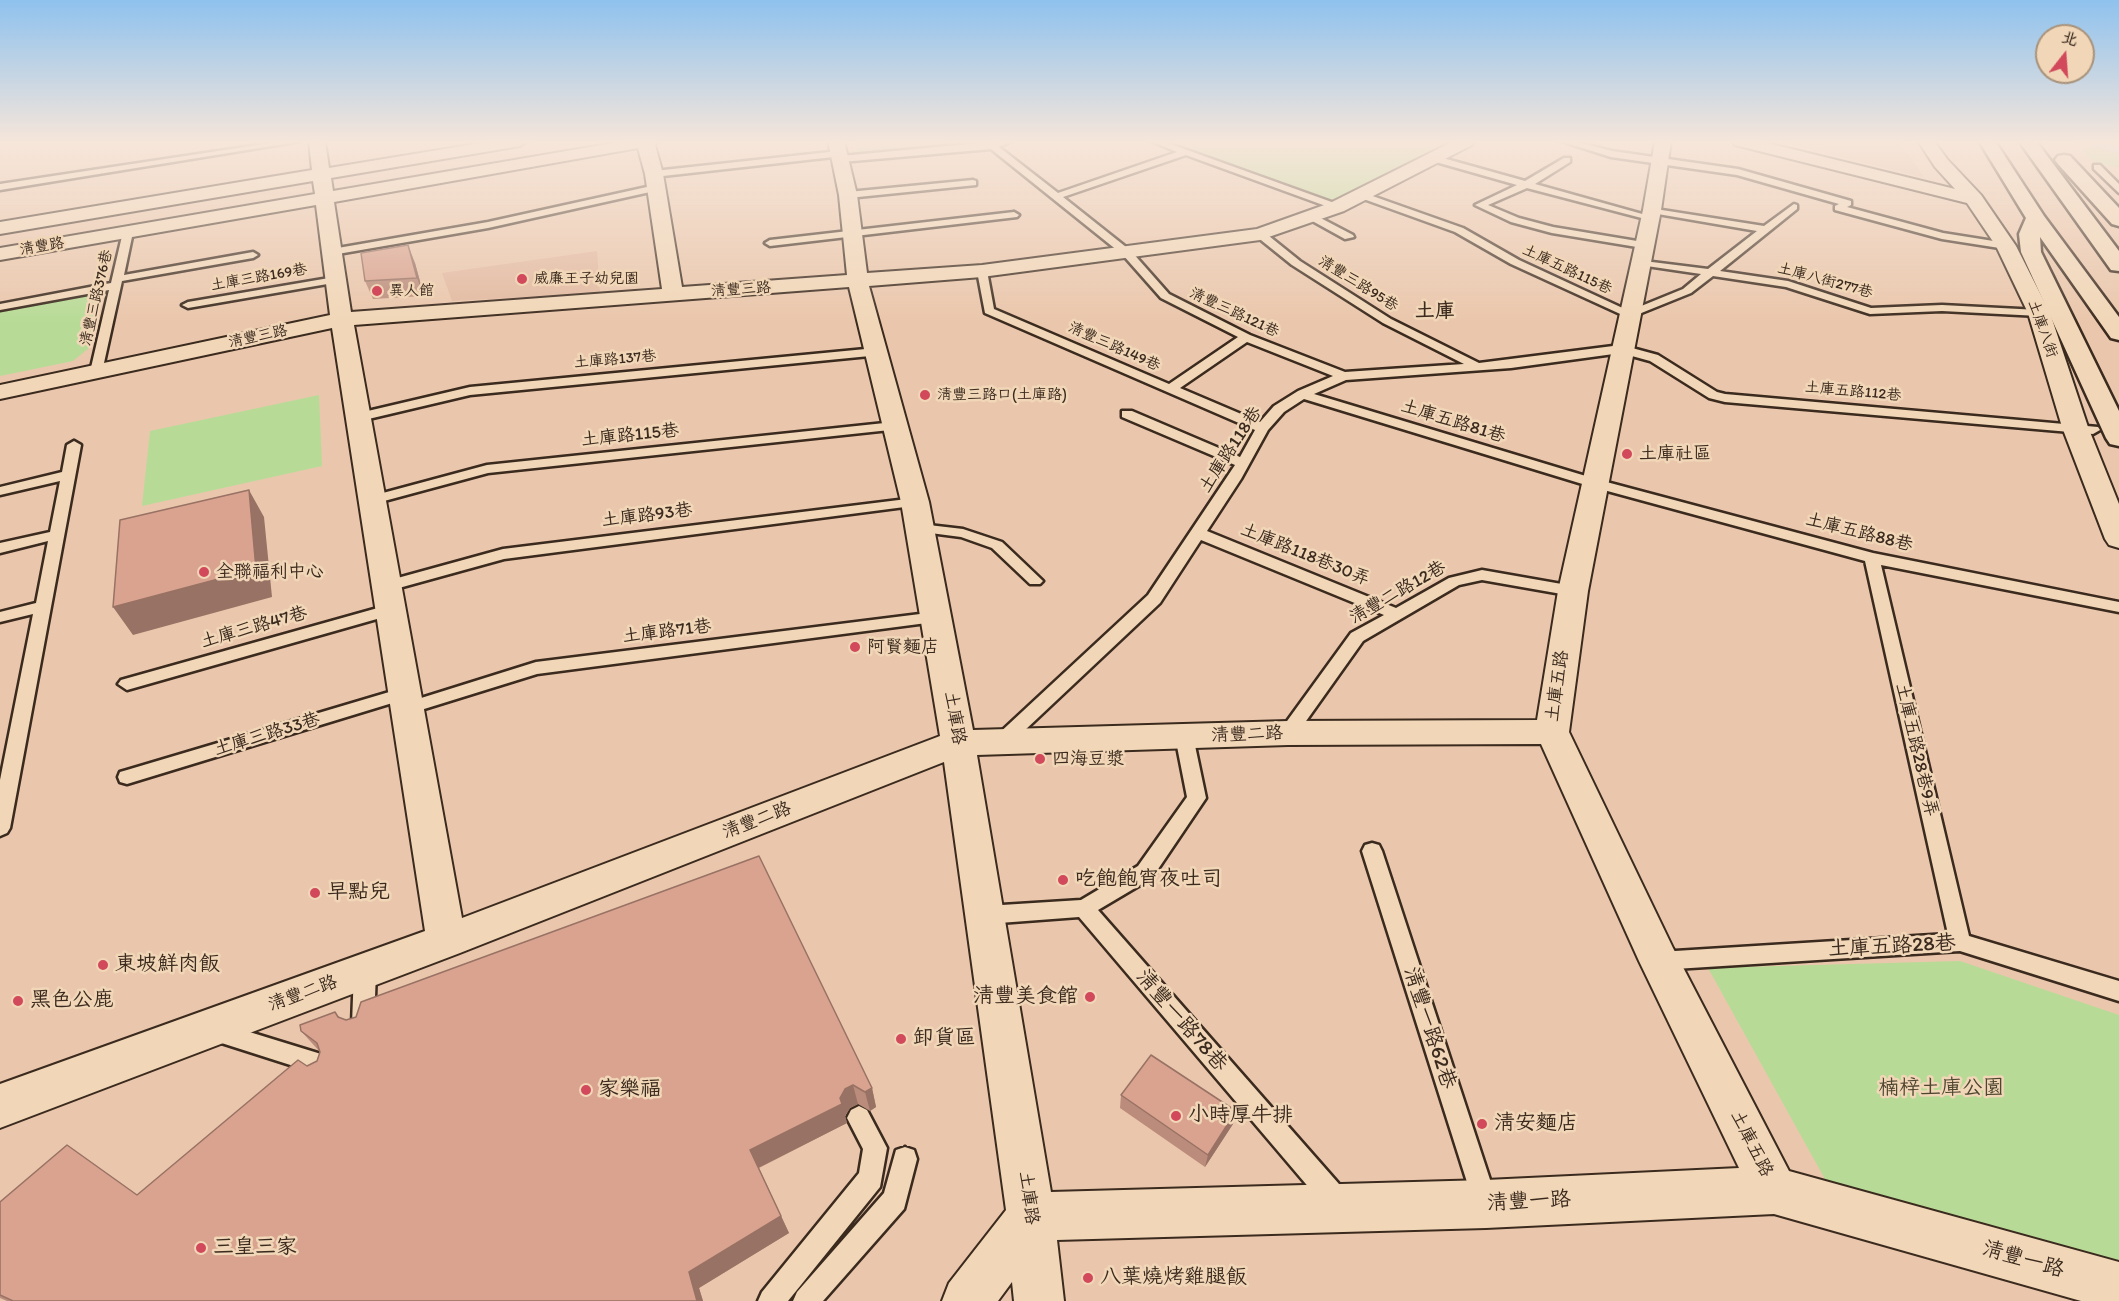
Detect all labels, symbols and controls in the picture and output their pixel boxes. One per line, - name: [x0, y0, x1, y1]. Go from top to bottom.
- north arrow: [2035, 24, 2095, 84]
- text: 北: [2059, 27, 2080, 50]
- street label: 清豐路: [18, 234, 66, 260]
- street label: 土庫五路115巷: [1519, 241, 1615, 299]
- street label: 清豐三路376巷: [77, 248, 117, 348]
- street label: 清豐三路95巷: [1315, 252, 1401, 316]
- street label: 土庫八街277巷: [1775, 260, 1875, 302]
- street label: 土庫三路169巷: [209, 261, 309, 295]
- place label: 威廉王子幼兒園: [534, 270, 639, 288]
- marker: 威廉王子幼兒園: [515, 272, 529, 286]
- street label: 清豐三路: [710, 279, 772, 301]
- place label: 異人館: [389, 282, 434, 300]
- marker: 異人館: [370, 284, 384, 298]
- street label: 清豐三路121巷: [1186, 284, 1282, 342]
- street label: 土庫八街: [2023, 298, 2061, 360]
- district label: 土庫: [1415, 300, 1455, 324]
- street label: 清豐三路149巷: [1065, 319, 1163, 375]
- street label: 清豐三路: [227, 322, 289, 352]
- street label: 土庫路137巷: [573, 347, 657, 373]
- street label: 土庫五路112巷: [1804, 379, 1902, 405]
- place label: 清豐三路口(土庫路): [937, 386, 1067, 404]
- marker: 清豐三路口(土庫路): [918, 388, 932, 402]
- street label: 土庫五路81巷: [1398, 396, 1508, 448]
- street label: 土庫路118巷: [1195, 403, 1267, 497]
- street label: 土庫路115巷: [580, 420, 680, 452]
- place label: 土庫社區: [1639, 443, 1711, 465]
- marker: 土庫社區: [1620, 447, 1634, 461]
- street label: 土庫路93巷: [600, 500, 694, 532]
- street label: 土庫五路88巷: [1803, 509, 1915, 557]
- street label: 土庫路118巷30弄: [1237, 519, 1373, 591]
- street label: 清豐二路12巷: [1346, 557, 1450, 629]
- place label: 全聯福利中心: [216, 561, 324, 583]
- marker: 全聯福利中心: [197, 565, 211, 579]
- street label: 土庫三路47巷: [198, 602, 310, 654]
- street label: 土庫路71巷: [621, 616, 713, 648]
- place label: 阿賢麵店: [867, 636, 939, 658]
- marker: 阿賢麵店: [848, 640, 862, 654]
- street label: 土庫五路: [1542, 649, 1574, 723]
- street label: 土庫五路28巷9弄: [1890, 681, 1942, 819]
- street label: 土庫路: [939, 690, 969, 746]
- street label: 土庫三路33巷: [211, 709, 323, 761]
- street label: 清豐二路: [1211, 723, 1283, 747]
- place label: 四海豆漿: [1052, 748, 1124, 770]
- marker: 四海豆漿: [1033, 752, 1047, 766]
- street label: 清豐二路: [720, 798, 794, 844]
- place label: 吃飽飽宵夜吐司: [1075, 867, 1222, 893]
- marker: 吃飽飽宵夜吐司: [1056, 873, 1070, 887]
- place label: 早點兒: [327, 880, 390, 906]
- marker: 早點兒: [308, 886, 322, 900]
- street label: 土庫五路28巷: [1828, 931, 1956, 963]
- place label: 東坡鮮肉飯: [115, 952, 220, 978]
- marker: 東坡鮮肉飯: [96, 958, 110, 972]
- street label: 清豐一路62巷: [1397, 964, 1461, 1092]
- street label: 清豐一路78巷: [1130, 965, 1232, 1077]
- street label: 清豐二路: [265, 972, 341, 1016]
- place label: 清豐美食館: [973, 984, 1078, 1010]
- place label: 黑色公鹿: [30, 988, 114, 1014]
- marker: 清豐美食館: [1083, 990, 1097, 1004]
- marker: 黑色公鹿: [11, 994, 25, 1008]
- place label: 卸貨區: [913, 1026, 976, 1052]
- marker: 卸貨區: [894, 1032, 908, 1046]
- park label: 楠梓土庫公園: [1878, 1076, 2004, 1102]
- place label: 家樂福: [598, 1077, 661, 1103]
- marker: 家樂福: [579, 1083, 593, 1097]
- place label: 小時厚牛排: [1188, 1103, 1293, 1129]
- street label: 土庫五路: [1725, 1107, 1777, 1181]
- marker: 小時厚牛排: [1169, 1109, 1183, 1123]
- place label: 清安麵店: [1494, 1111, 1578, 1137]
- marker: 清安麵店: [1475, 1117, 1489, 1131]
- street label: 土庫路: [1014, 1170, 1042, 1226]
- street label: 清豐一路: [1486, 1187, 1572, 1217]
- place label: 三皇三家: [213, 1235, 297, 1261]
- street label: 清豐一路: [1979, 1236, 2067, 1284]
- marker: 三皇三家: [194, 1241, 208, 1255]
- place label: 八葉燒烤雞腿飯: [1100, 1265, 1247, 1291]
- marker: 八葉燒烤雞腿飯: [1081, 1271, 1095, 1285]

